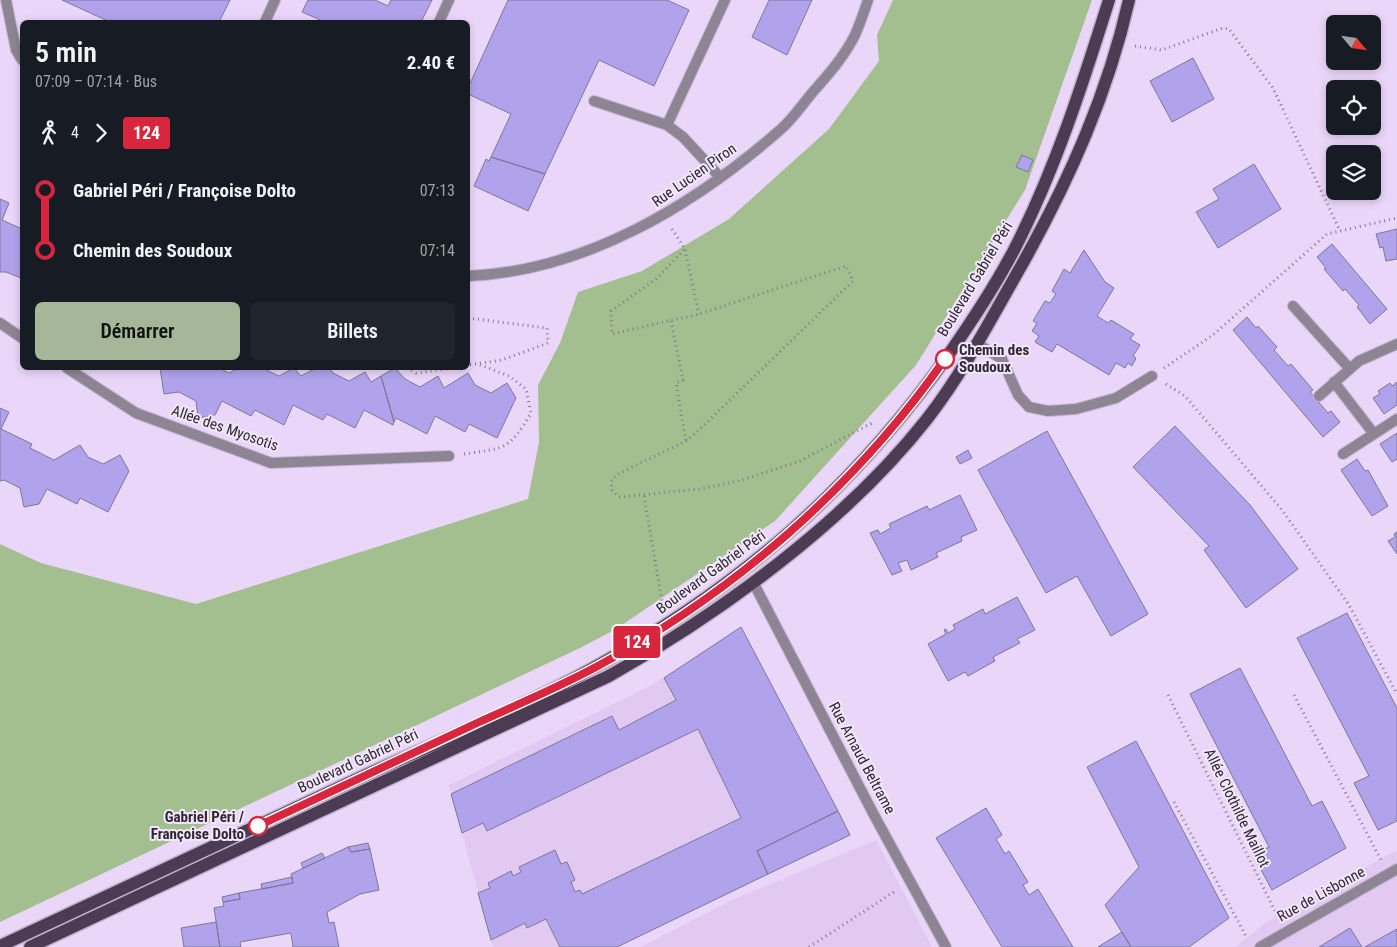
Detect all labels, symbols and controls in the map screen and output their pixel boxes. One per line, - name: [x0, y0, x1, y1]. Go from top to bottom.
- north arrow: [1326, 15, 1381, 70]
- map controls: [1326, 15, 1381, 200]
- text: 5 min: [35, 36, 97, 69]
- text: 2.40 €: [407, 51, 455, 74]
- text: 07:09 – 07:14 · Bus: [35, 72, 157, 91]
- button: locate: [1326, 80, 1381, 135]
- icon: walk: [35, 119, 63, 147]
- icon: forward: [87, 119, 115, 147]
- text: 124: [133, 122, 160, 143]
- text: 4: [71, 123, 79, 142]
- street label: Rue Lucien Piron: [648, 139, 740, 211]
- button: layers: [1326, 145, 1381, 200]
- text: Gabriel Péri / Françoise Dolto: [73, 179, 296, 202]
- text: 07:13: [420, 181, 455, 200]
- street label: Boulevard Gabriel Péri: [934, 218, 1016, 340]
- text: Chemin des Soudoux: [73, 239, 232, 262]
- text: 07:14: [420, 241, 455, 260]
- button: Démarrer: [35, 302, 240, 360]
- button: Billets: [250, 302, 455, 360]
- place label: Chemin des Soudoux: [959, 341, 1029, 376]
- marker: Chemin des Soudoux: [935, 349, 955, 369]
- street label: Allée des Myosotis: [169, 401, 281, 455]
- street label: Boulevard Gabriel Péri: [653, 526, 769, 618]
- line badge: 124: [608, 626, 666, 658]
- text: 124: [623, 631, 651, 652]
- street label: Rue Arnaud Beltrame: [825, 699, 899, 817]
- street label: Boulevard Gabriel Péri: [295, 725, 421, 797]
- street label: Allée Clothilde Maillot: [1200, 746, 1274, 870]
- place label: Gabriel Péri / Françoise Dolto: [151, 808, 244, 843]
- marker: Gabriel Péri / Françoise Dolto: [248, 816, 268, 836]
- street label: Rue de Lisbonne: [1274, 862, 1368, 926]

